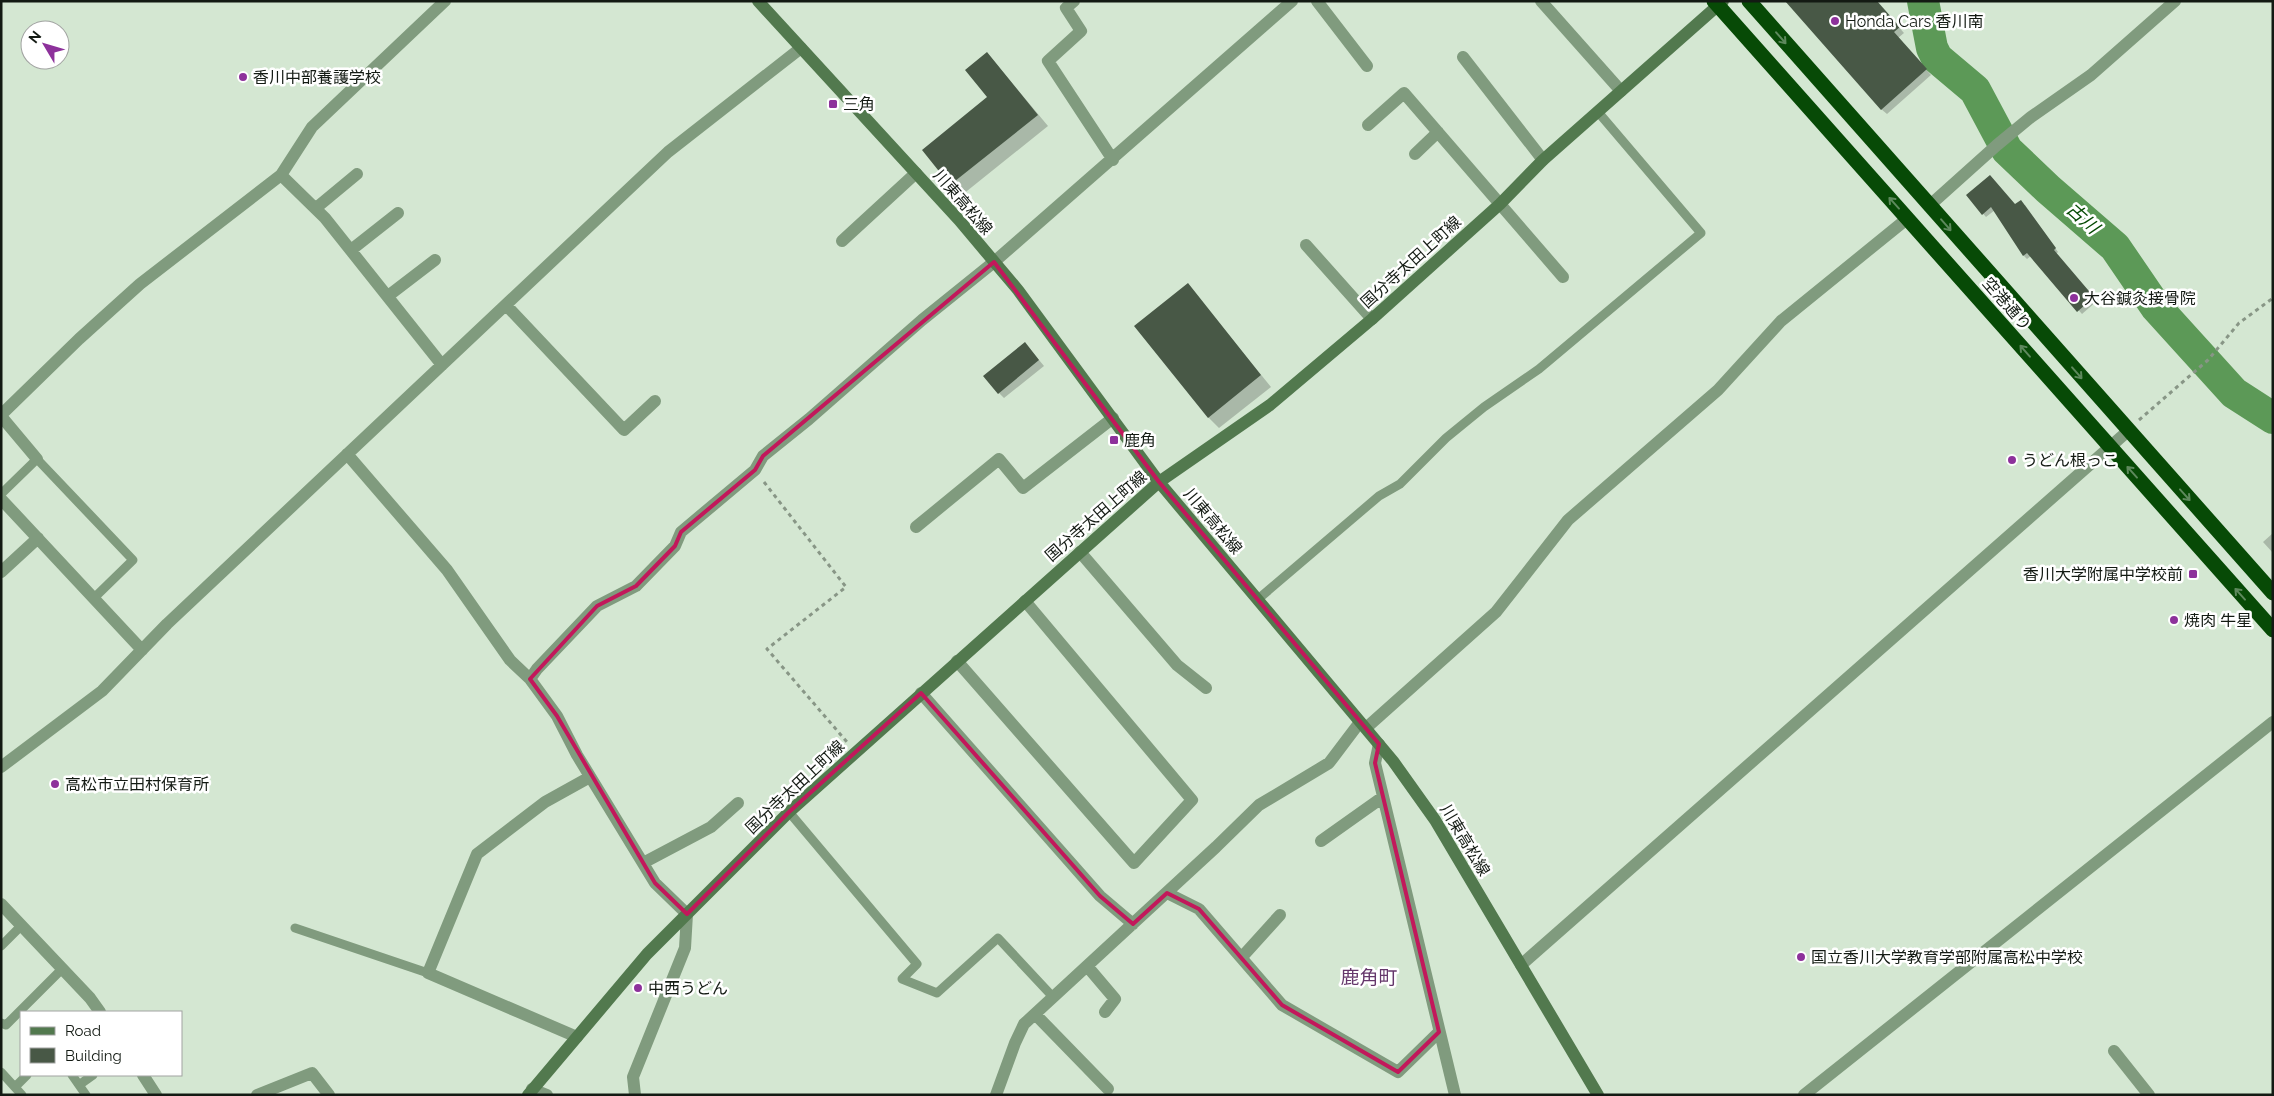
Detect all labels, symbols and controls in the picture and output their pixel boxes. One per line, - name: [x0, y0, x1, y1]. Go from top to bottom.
- place label: Honda Cars 香川南: [1845, 12, 1983, 31]
- marker: Honda Cars 香川南: [1829, 15, 1841, 27]
- north arrow: [20, 20, 70, 70]
- text: N: [25, 28, 44, 46]
- one-way arrow: [1775, 31, 1787, 44]
- place label: 香川中部養護学校: [253, 68, 381, 87]
- marker: 香川中部養護学校: [237, 71, 249, 83]
- place label: 三角: [843, 95, 875, 114]
- marker: 三角: [827, 98, 839, 110]
- street label: 川東高松線: [930, 166, 996, 238]
- one-way arrow: [1888, 196, 1900, 209]
- water label: 古川: [2063, 198, 2105, 239]
- street label: 国分寺太田上町線: [1357, 212, 1465, 312]
- one-way arrow: [1940, 219, 1952, 232]
- street label: 空港通り: [1979, 274, 2035, 334]
- place label: 大谷鍼灸接骨院: [2084, 289, 2196, 308]
- marker: 大谷鍼灸接骨院: [2068, 292, 2080, 304]
- one-way arrow: [2019, 344, 2031, 357]
- one-way arrow: [2071, 367, 2083, 380]
- place label: 鹿角: [1124, 431, 1156, 450]
- marker: 鹿角: [1108, 434, 1120, 446]
- place label: うどん根っこ: [2022, 451, 2118, 470]
- marker: うどん根っこ: [2006, 454, 2018, 466]
- one-way arrow: [2127, 466, 2138, 479]
- street label: 国分寺太田上町線: [1041, 467, 1151, 565]
- street label: 川東高松線: [1180, 484, 1246, 558]
- one-way arrow: [2179, 488, 2191, 501]
- place label: 香川大学附属中学校前: [2023, 565, 2183, 584]
- marker: 香川大学附属中学校前: [2187, 568, 2199, 580]
- one-way arrow: [2235, 587, 2246, 600]
- place label: 焼肉 牛星: [2184, 611, 2252, 630]
- marker: 焼肉 牛星: [2168, 614, 2180, 626]
- street label: 国分寺太田上町線: [742, 736, 848, 838]
- place label: 高松市立田村保育所: [65, 775, 209, 794]
- marker: 高松市立田村保育所: [49, 778, 61, 790]
- street label: 川東高松線: [1436, 801, 1494, 879]
- place label: 国立香川大学教育学部附属高松中学校: [1811, 948, 2083, 967]
- marker: 国立香川大学教育学部附属高松中学校: [1795, 951, 1807, 963]
- district label: 鹿角町: [1340, 966, 1398, 988]
- place label: 中西うどん: [648, 979, 728, 998]
- marker: 中西うどん: [632, 982, 644, 994]
- legend: [20, 1011, 182, 1076]
- text: Road: [65, 1022, 101, 1040]
- text: Building: [65, 1047, 122, 1065]

